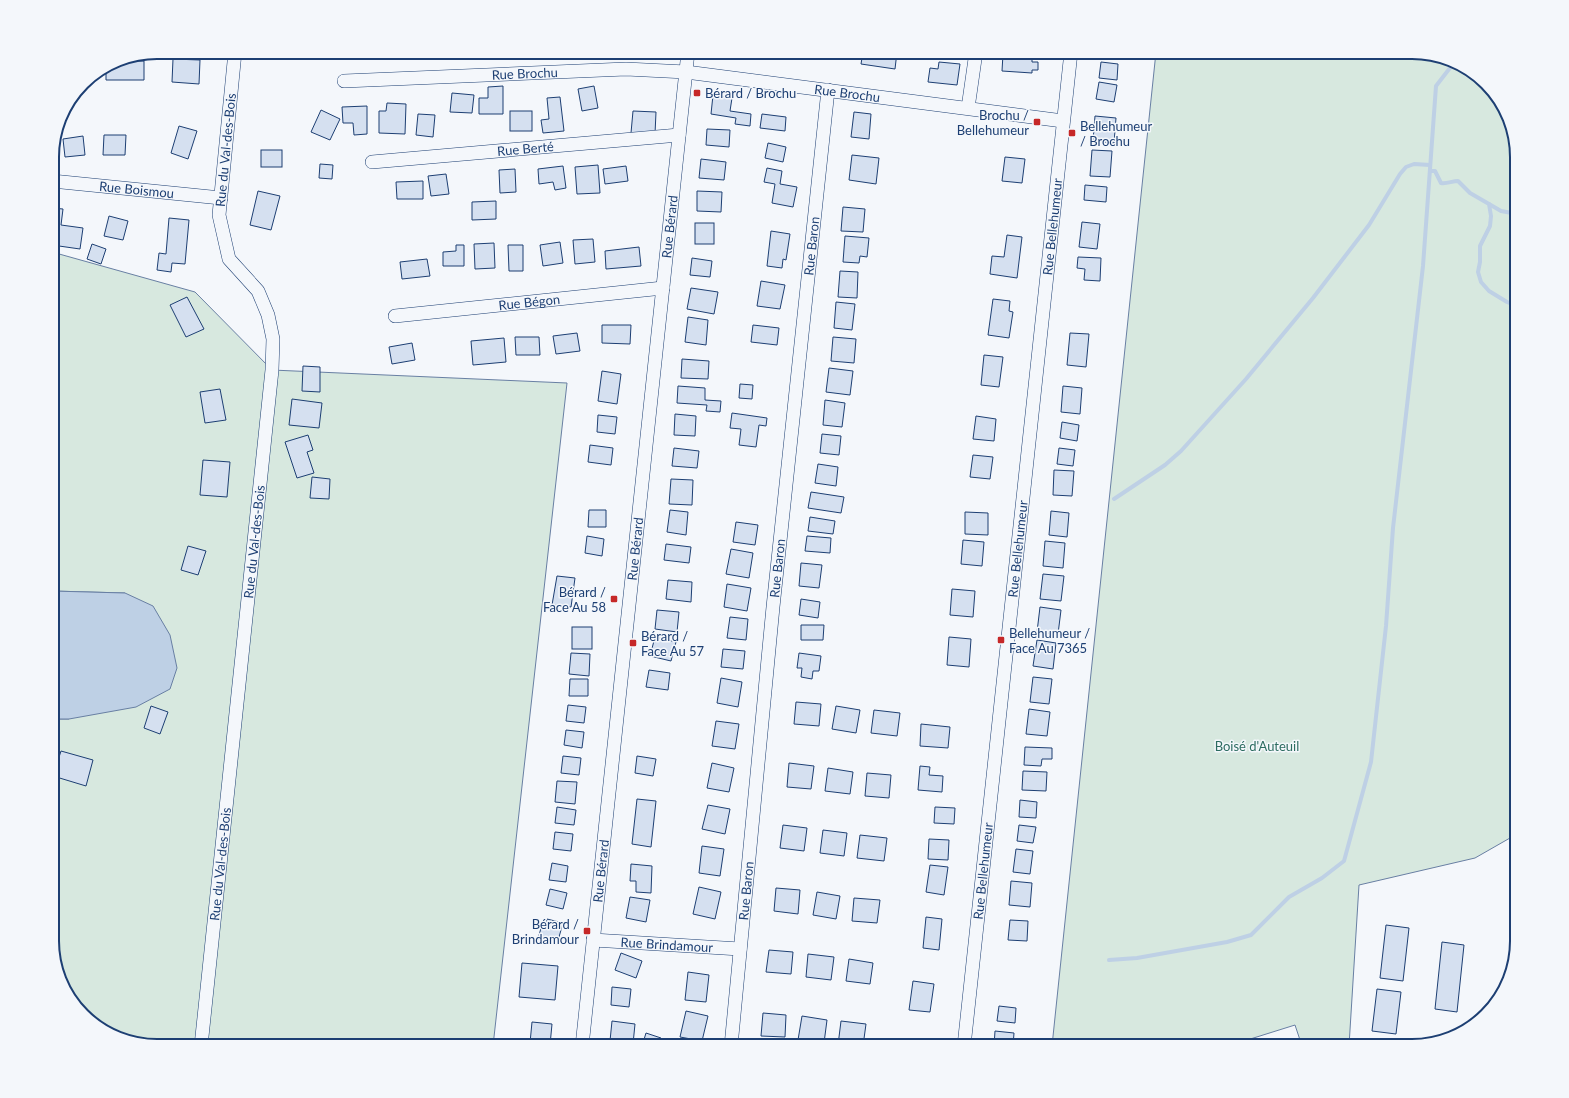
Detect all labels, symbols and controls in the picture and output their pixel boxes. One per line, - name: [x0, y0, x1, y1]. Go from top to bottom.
- street label: Rue Brochu: [491, 64, 558, 83]
- street label: Rue Brochu: [813, 81, 881, 105]
- place label: Bérard / Brochu: [705, 85, 796, 101]
- marker: Bérard / Brochu: [692, 88, 702, 98]
- street label: Rue du Val-des-Bois: [212, 92, 239, 207]
- place label: Brochu / Bellehumeur: [957, 107, 1029, 138]
- marker: Brochu / Bellehumeur: [1032, 117, 1042, 127]
- place label: Bellehumeur / Brochu: [1080, 118, 1152, 149]
- marker: Bellehumeur / Brochu: [1067, 128, 1077, 138]
- street label: Rue Berté: [496, 138, 555, 159]
- street label: Rue Bellehumeur: [1039, 177, 1065, 276]
- street label: Rue Boismou: [98, 178, 175, 201]
- street label: Rue Bérard: [658, 194, 681, 259]
- street label: Rue Baron: [800, 216, 822, 276]
- street label: Rue Bégon: [498, 291, 561, 313]
- street label: Rue du Val-des-Bois: [240, 484, 268, 599]
- street label: Rue Bellehumeur: [1004, 499, 1031, 598]
- street label: Rue Bérard: [624, 516, 646, 581]
- street label: Rue Baron: [766, 538, 788, 599]
- place label: Bérard / Face Au 58: [543, 584, 606, 615]
- marker: Bérard / Face Au 58: [609, 594, 619, 604]
- place label: Bellehumeur / Face Au 7365: [1009, 625, 1090, 656]
- place label: Bérard / Face Au 57: [641, 628, 704, 659]
- marker: Bellehumeur / Face Au 7365: [996, 635, 1006, 645]
- marker: Bérard / Face Au 57: [628, 638, 638, 648]
- park label: Boisé d'Auteuil: [1215, 738, 1299, 754]
- street label: Rue du Val-des-Bois: [206, 806, 234, 922]
- street label: Rue Bellehumeur: [970, 821, 996, 920]
- street label: Rue Bérard: [589, 839, 612, 903]
- street label: Rue Baron: [735, 860, 757, 921]
- place label: Bérard / Brindamour: [512, 916, 579, 947]
- marker: Bérard / Brindamour: [582, 926, 592, 936]
- street label: Rue Brindamour: [620, 934, 714, 955]

